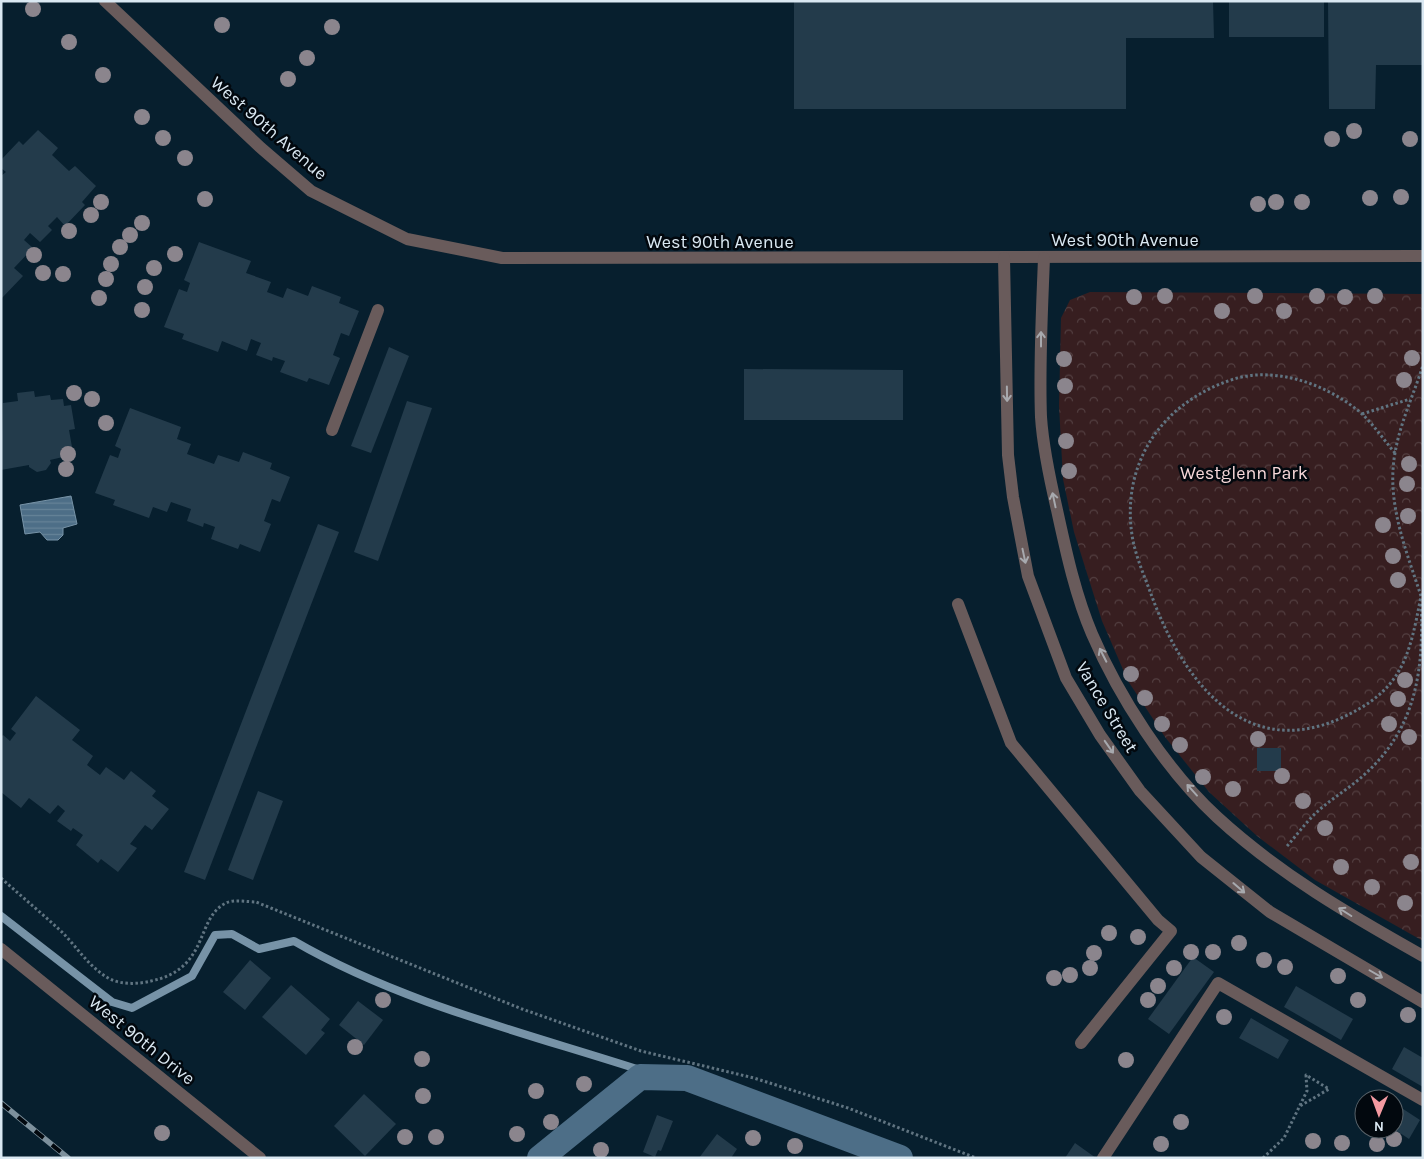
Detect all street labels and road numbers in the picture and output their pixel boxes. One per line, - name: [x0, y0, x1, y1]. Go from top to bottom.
- street label: West 90th Avenue: [206, 71, 332, 185]
- street label: West 90th Avenue: [1051, 229, 1199, 251]
- street label: West 90th Avenue: [646, 231, 794, 253]
- street label: Vance Street: [1071, 657, 1143, 757]
- street label: West 90th Drive: [84, 990, 200, 1090]

